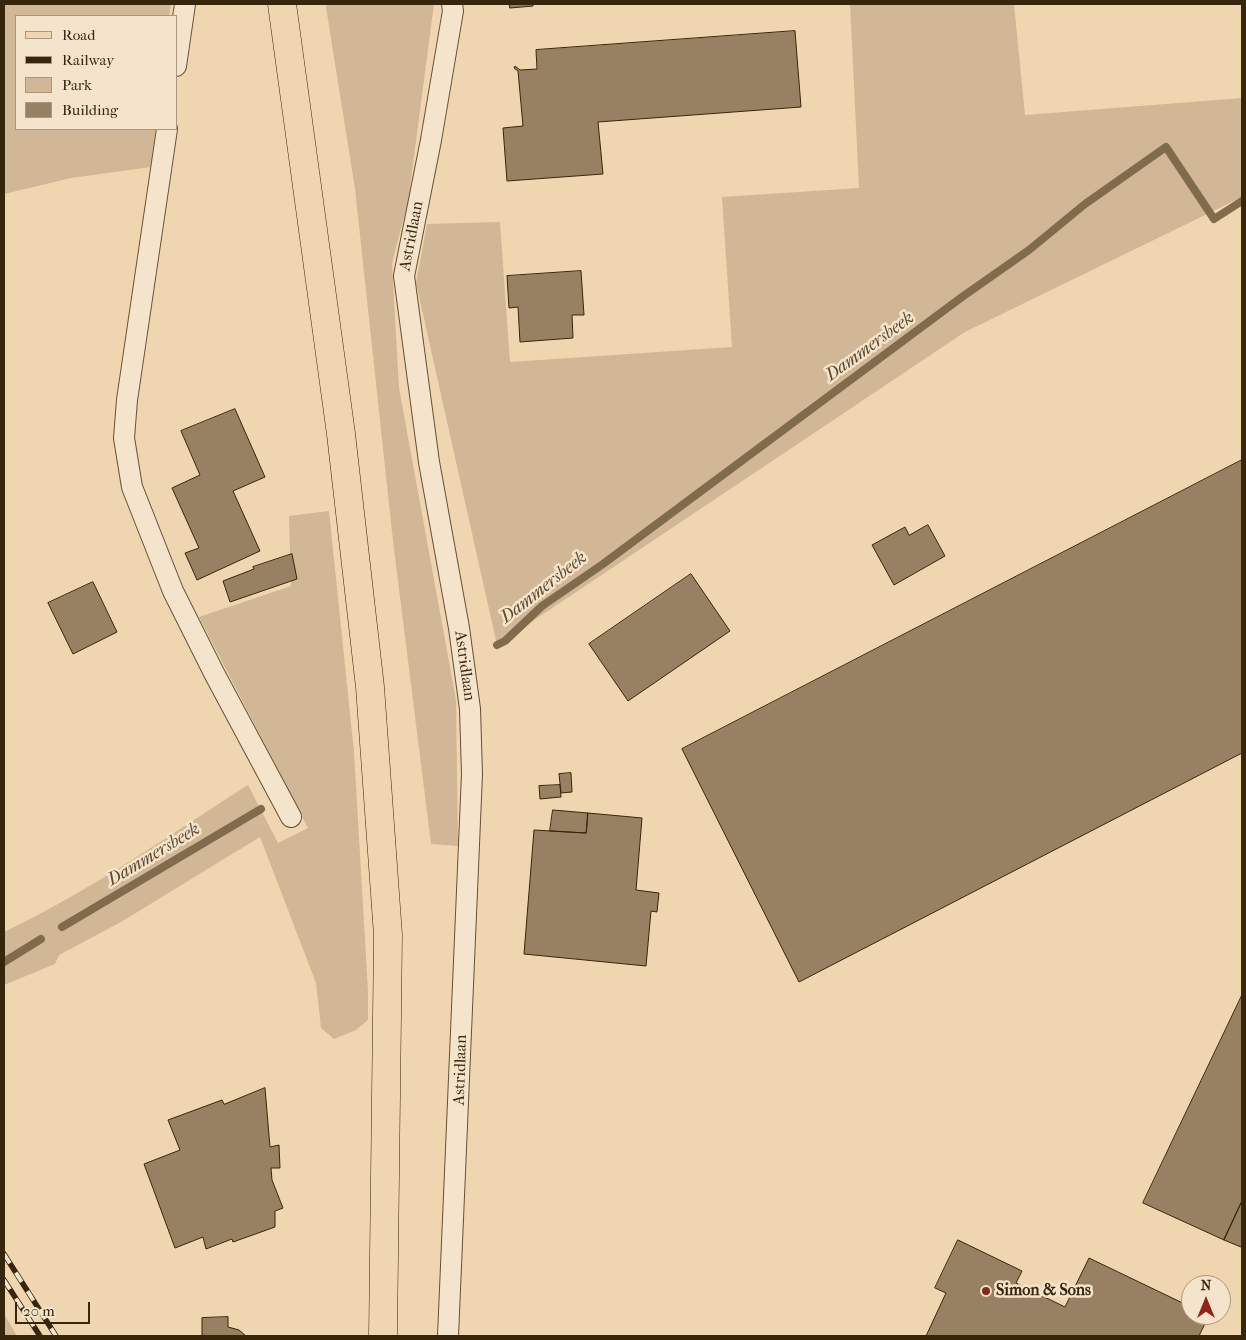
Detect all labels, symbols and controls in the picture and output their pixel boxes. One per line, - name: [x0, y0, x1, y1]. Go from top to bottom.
- legend: [15, 15, 178, 130]
- text: Road: [62, 26, 95, 44]
- text: Railway: [62, 51, 114, 69]
- text: Park: [62, 76, 92, 94]
- text: Building: [62, 101, 118, 119]
- street label: Astridlaan: [396, 199, 428, 273]
- water label: Dammersbeek: [821, 308, 919, 386]
- water label: Dammersbeek: [496, 547, 592, 629]
- street label: Astridlaan: [450, 630, 478, 702]
- water label: Dammersbeek: [104, 819, 204, 891]
- street label: Astridlaan: [450, 1034, 472, 1106]
- north arrow: [1181, 1275, 1231, 1325]
- text: N: [1201, 1277, 1211, 1294]
- place label: Simon & Sons: [996, 1281, 1091, 1301]
- marker: Simon & Sons: [980, 1285, 992, 1297]
- scale bar: [18, 1292, 92, 1324]
- text: 20 m: [23, 1302, 55, 1320]

